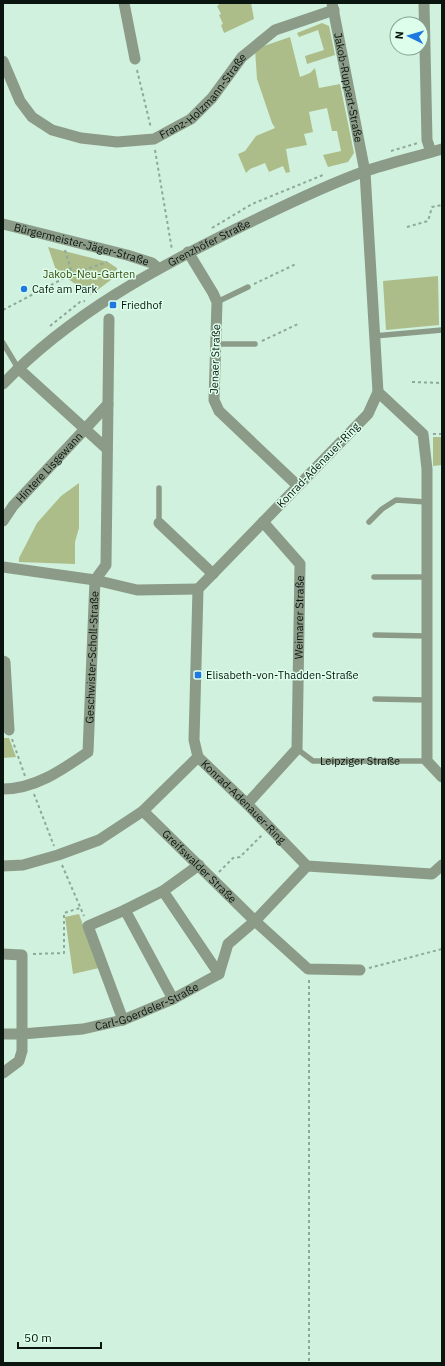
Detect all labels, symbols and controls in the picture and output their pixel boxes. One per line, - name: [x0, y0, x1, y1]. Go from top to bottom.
- north arrow: [389, 16, 429, 56]
- street label: Jakob-Ruppert-Straße: [331, 31, 366, 143]
- text: N: [392, 31, 406, 40]
- street label: Franz-Holzmann-Straße: [157, 50, 249, 142]
- street label: Grenzhöfer Straße: [165, 216, 253, 270]
- street label: Bürgermeister-Jäger-Straße: [12, 220, 151, 269]
- park label: Jakob-Neu-Garten: [43, 267, 135, 281]
- place label: Cafe am Park: [32, 282, 97, 296]
- marker: Cafe am Park: [19, 284, 29, 294]
- place label: Friedhof: [121, 298, 162, 312]
- marker: Friedhof: [108, 300, 118, 310]
- street label: Jenaer Straße: [207, 324, 223, 394]
- street label: Konrad-Adenauer-Ring: [274, 419, 363, 511]
- street label: Hintere Lisgewann: [13, 429, 85, 505]
- street label: Weimarer Straße: [291, 575, 307, 659]
- street label: Geschwister-Scholl-Straße: [82, 591, 102, 724]
- place label: Elisabeth-von-Thadden-Straße: [206, 668, 359, 682]
- marker: Elisabeth-von-Thadden-Straße: [193, 670, 203, 680]
- street label: Leipziger Straße: [320, 754, 400, 768]
- street label: Konrad-Adenauer-Ring: [198, 757, 289, 847]
- street label: Greifswalder Straße: [159, 827, 240, 906]
- street label: Carl-Goerdeler-Straße: [94, 979, 201, 1033]
- scale bar: [18, 1324, 101, 1350]
- text: 50 m: [24, 1330, 52, 1345]

